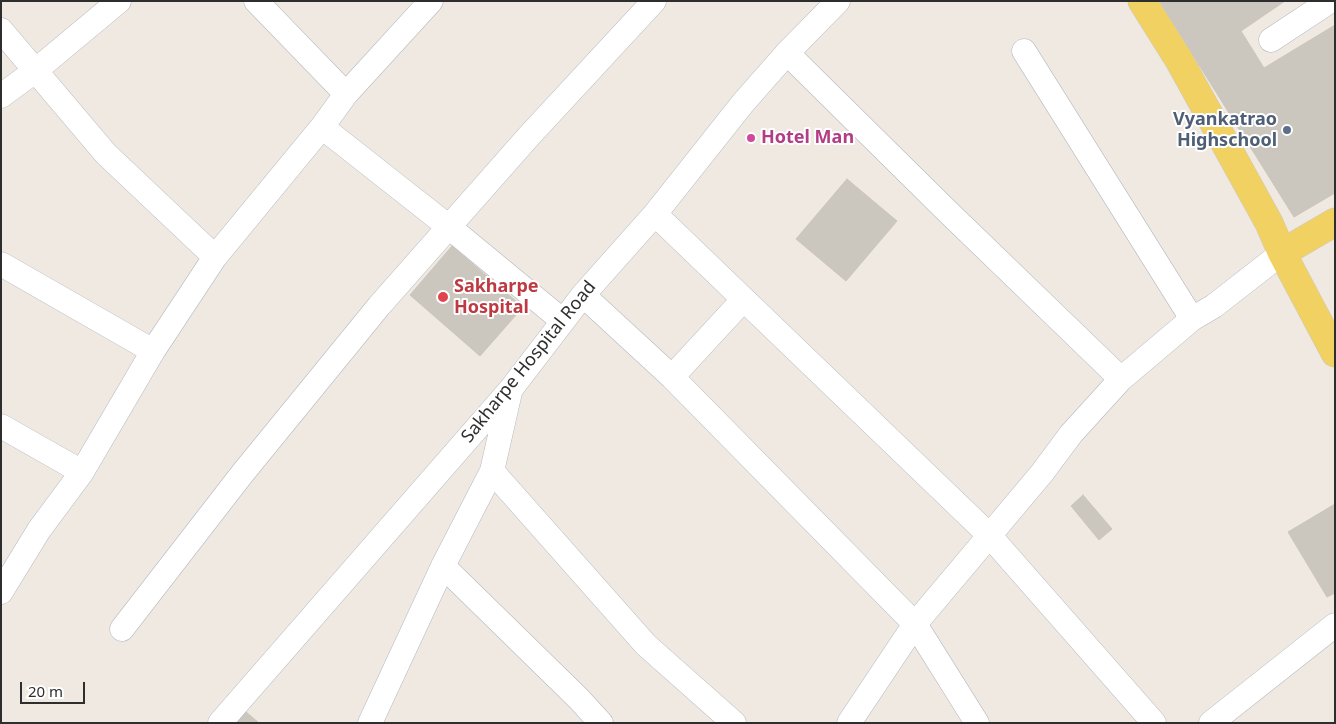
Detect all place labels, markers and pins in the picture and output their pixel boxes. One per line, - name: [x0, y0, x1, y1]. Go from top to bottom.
- place label: Vyankatrao Highschool: [1173, 109, 1277, 152]
- marker: Vyankatrao Highschool: [1281, 124, 1293, 136]
- place label: Hotel Man: [761, 127, 854, 149]
- marker: Hotel Man: [745, 132, 757, 144]
- place label: Sakharpe Hospital: [454, 276, 539, 318]
- marker: Sakharpe Hospital: [436, 290, 450, 304]

